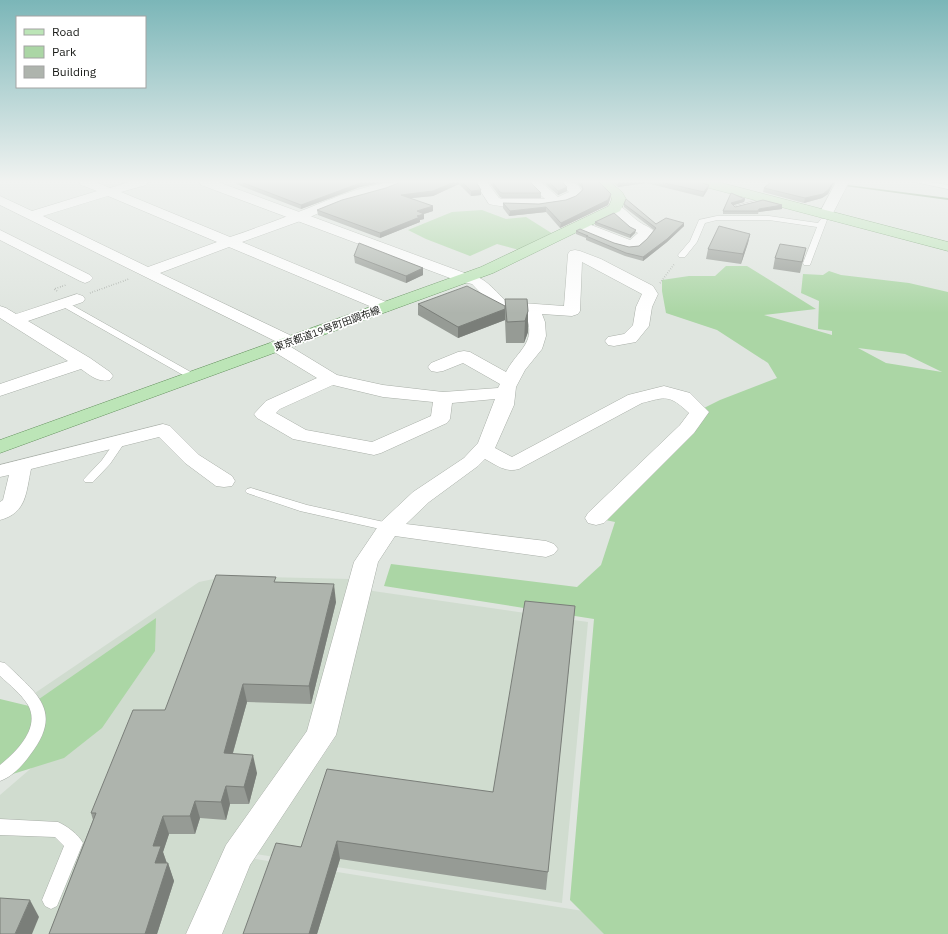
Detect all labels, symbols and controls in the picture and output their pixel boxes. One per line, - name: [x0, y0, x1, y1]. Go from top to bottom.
- legend: [16, 16, 146, 88]
- text: Road: [52, 24, 80, 39]
- text: Park: [52, 44, 77, 59]
- text: Building: [52, 64, 97, 79]
- street label: 東京都道19号町田調布線: [272, 303, 382, 354]

